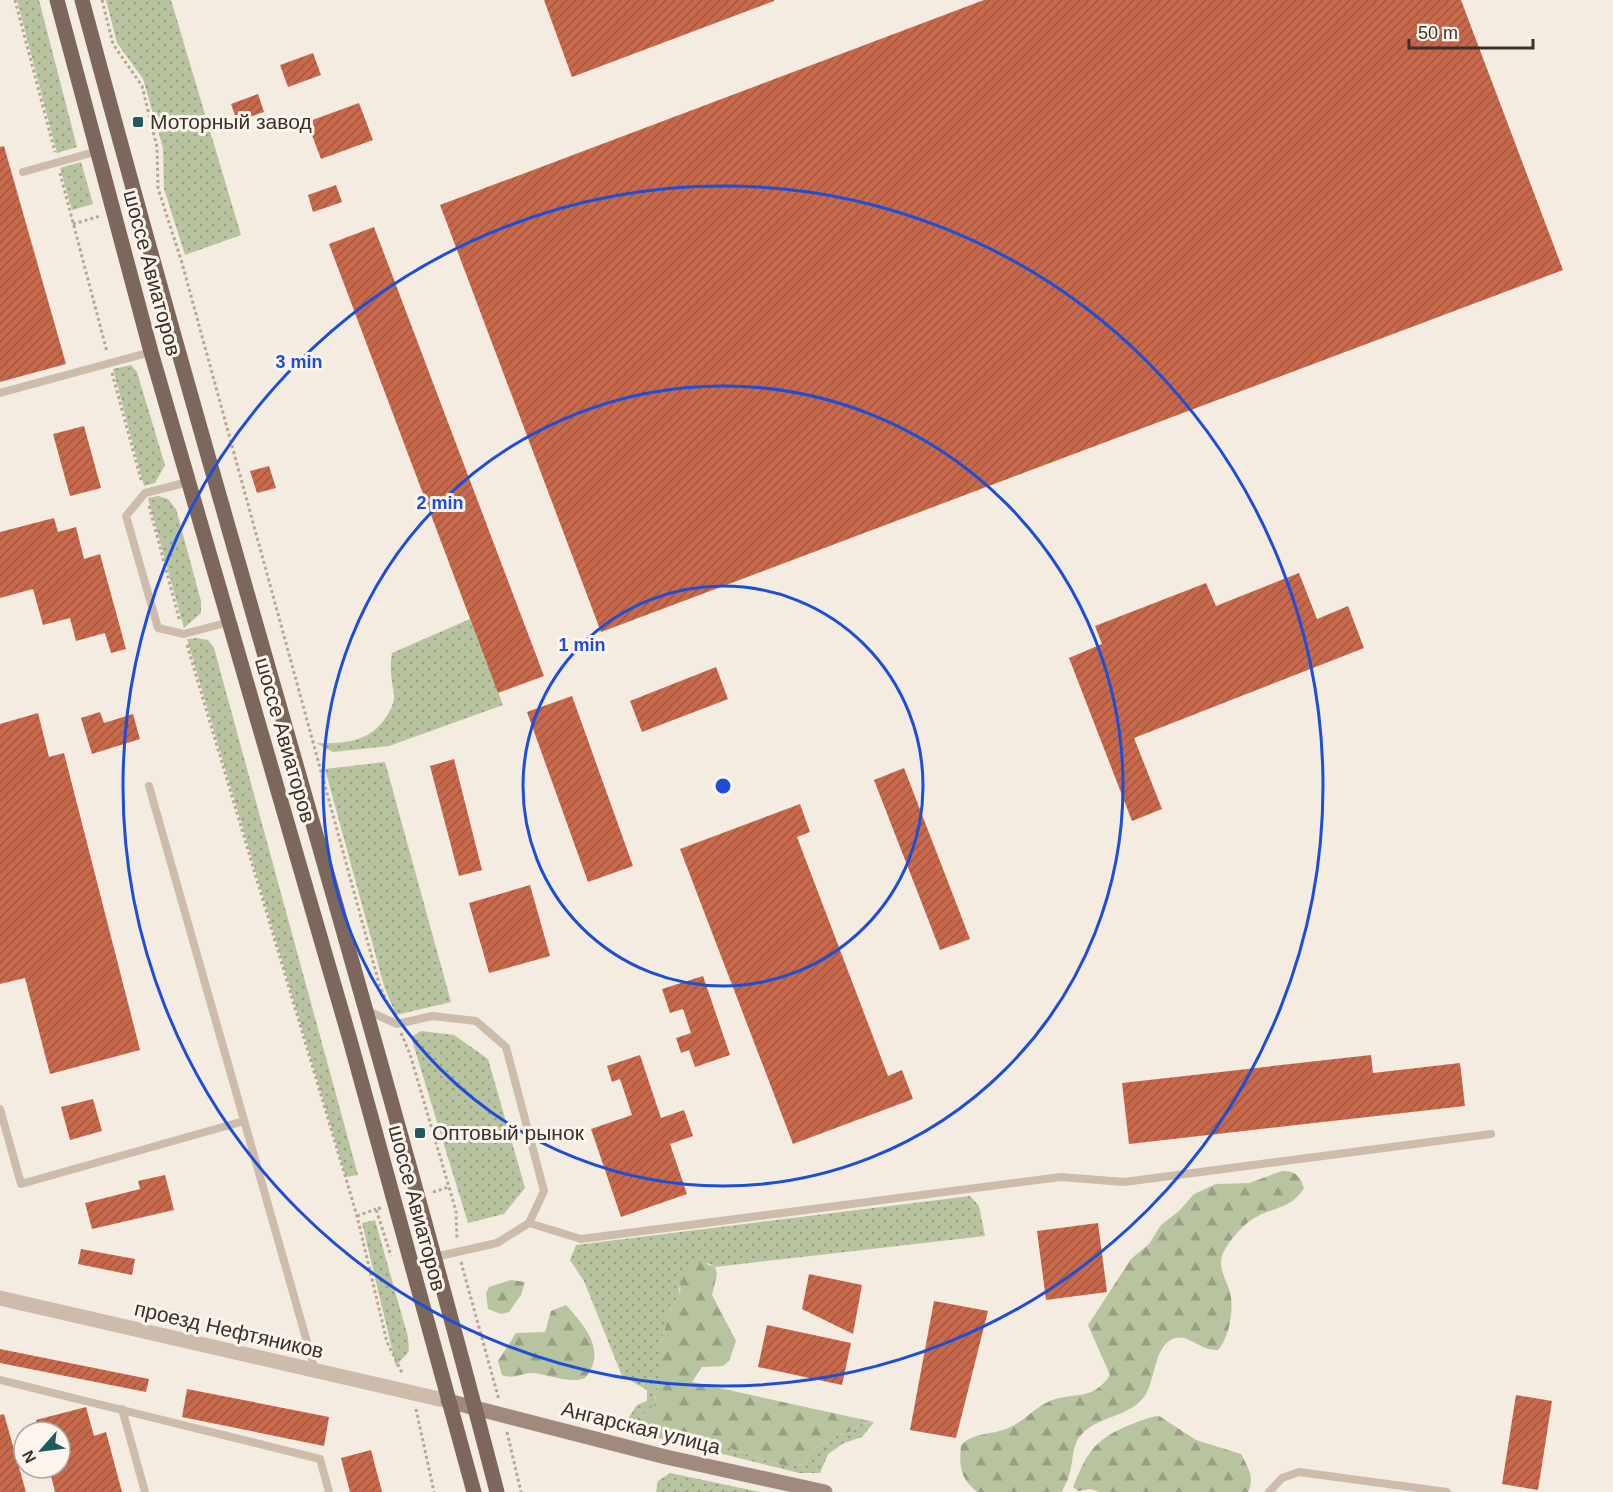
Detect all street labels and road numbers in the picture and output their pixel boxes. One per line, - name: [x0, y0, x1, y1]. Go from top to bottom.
- street label: шоссе Авиаторов: [119, 187, 186, 358]
- street label: шоссе Авиаторов: [251, 655, 320, 825]
- street label: шоссе Авиаторов: [384, 1122, 451, 1293]
- street label: проезд Нефтяников: [132, 1297, 326, 1362]
- street label: Ангарская улица: [559, 1397, 723, 1458]

